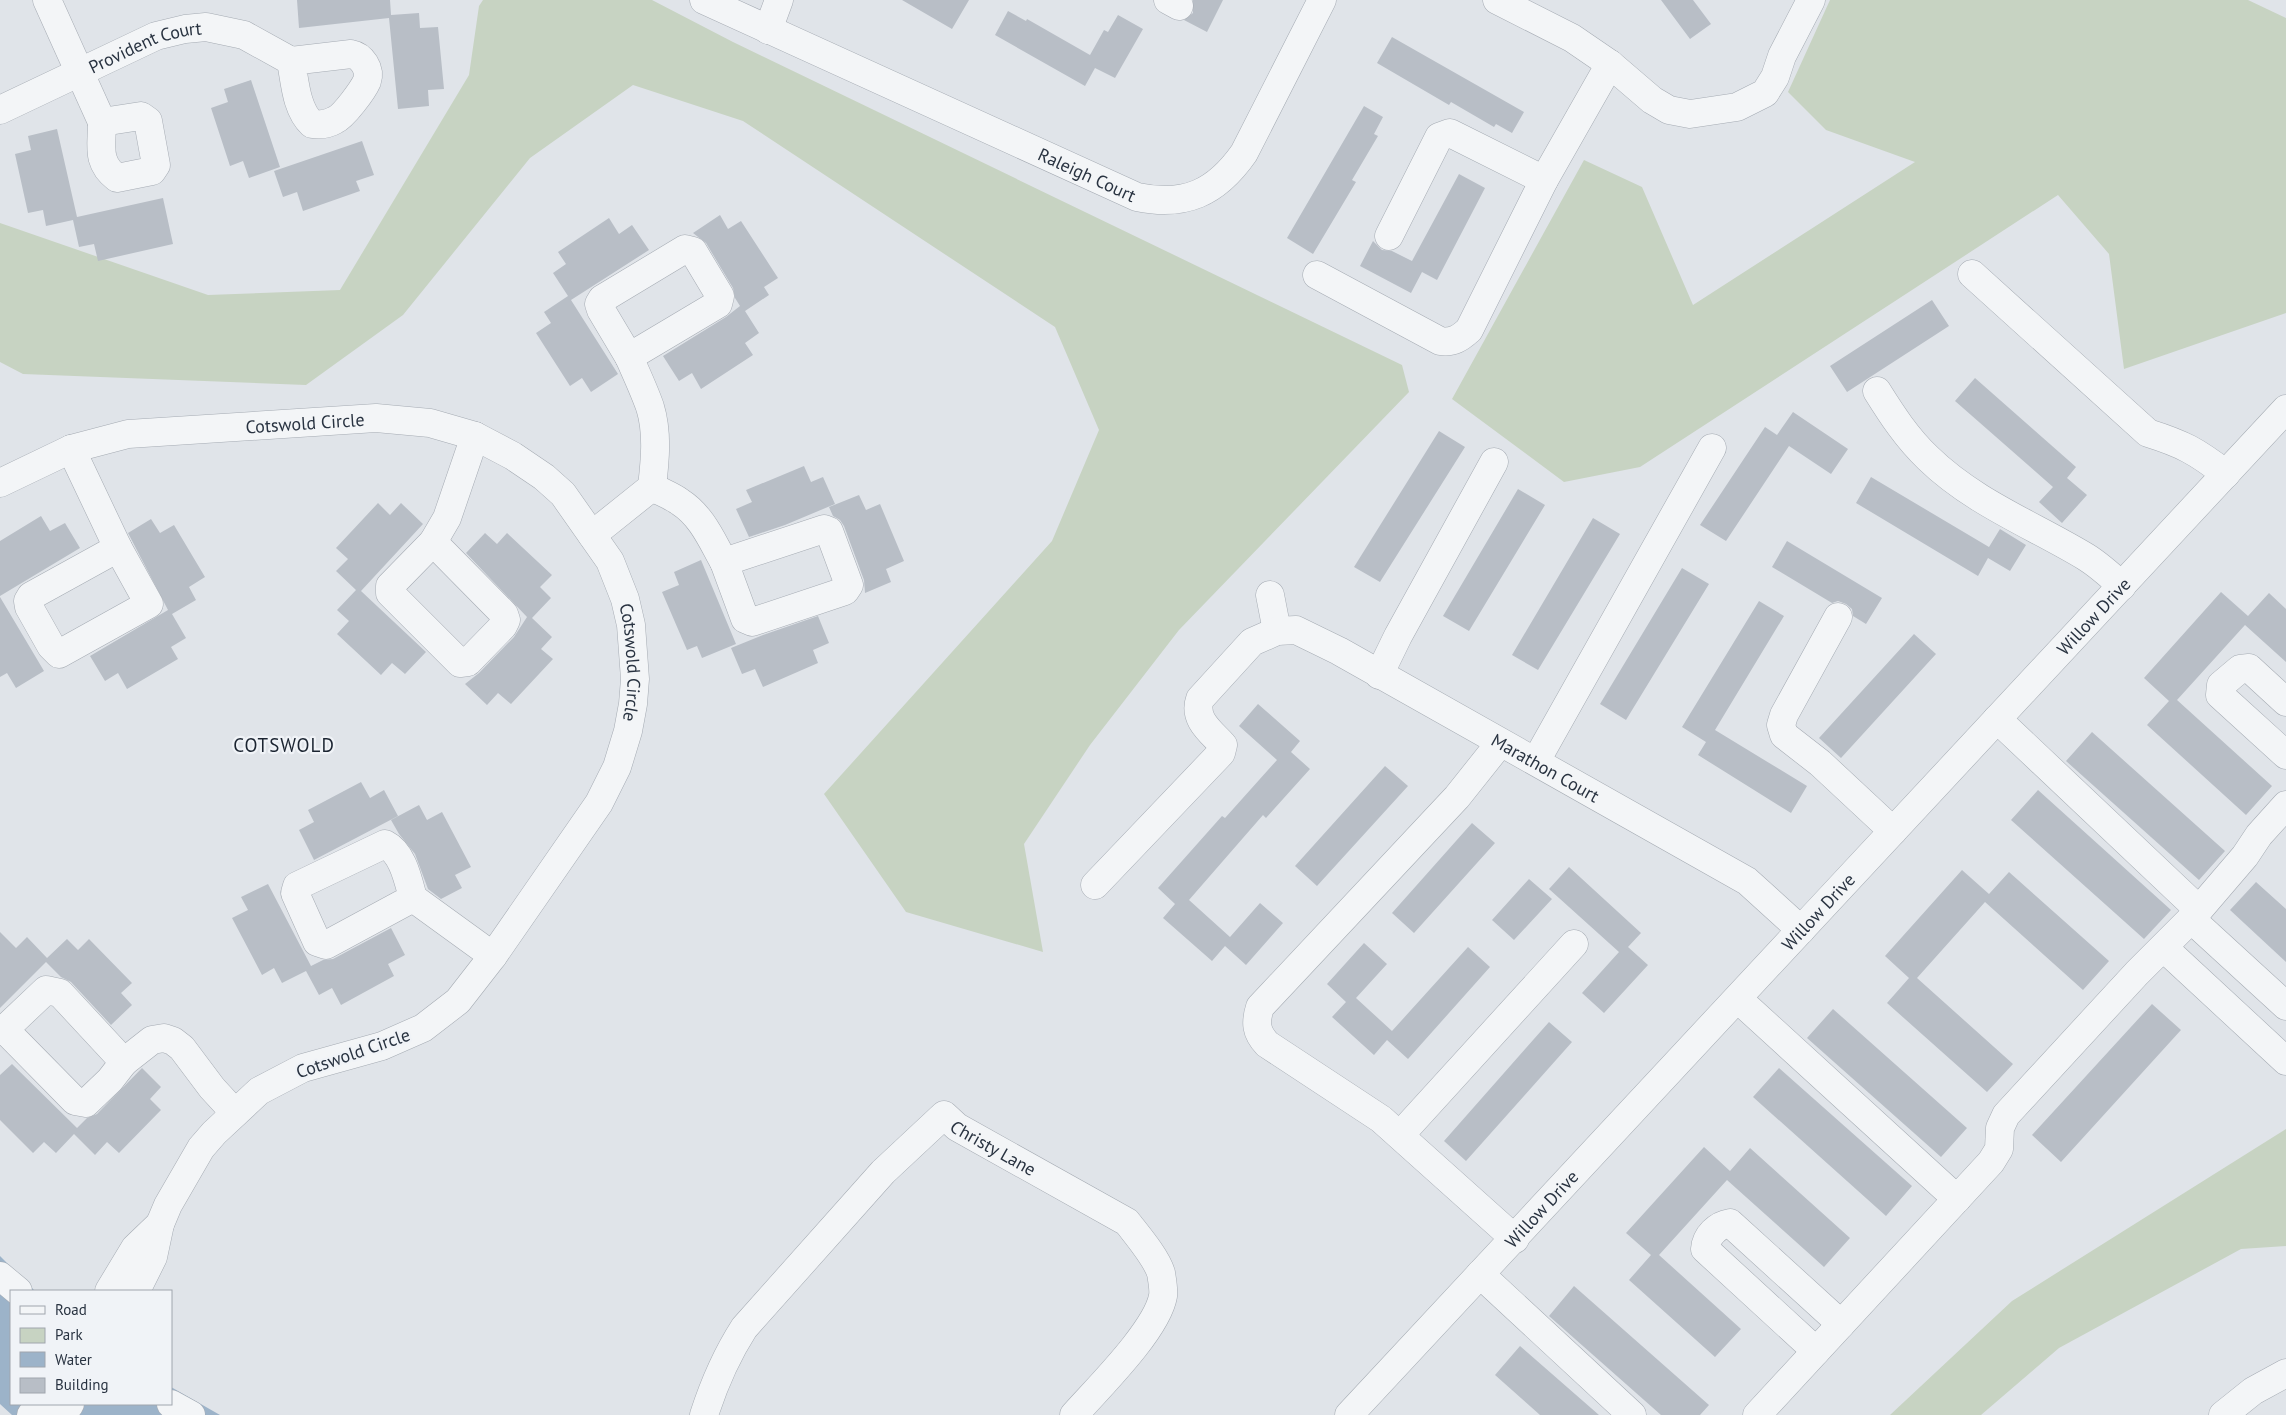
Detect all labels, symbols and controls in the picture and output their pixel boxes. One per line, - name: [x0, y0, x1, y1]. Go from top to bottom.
- street label: Provident Court: [85, 16, 202, 78]
- street label: Raleigh Court: [1035, 142, 1140, 207]
- street label: Cotswold Circle: [245, 407, 365, 438]
- street label: Willow Drive: [2052, 572, 2135, 660]
- street label: Cotswold Circle: [615, 601, 647, 724]
- street label: Marathon Court: [1488, 728, 1604, 807]
- district label: COTSWOLD: [233, 733, 335, 757]
- street label: Willow Drive: [1776, 868, 1860, 955]
- street label: Cotswold Circle: [293, 1023, 413, 1083]
- street label: Christy Lane: [945, 1115, 1040, 1180]
- street label: Willow Drive: [1499, 1165, 1583, 1252]
- legend: [10, 1290, 172, 1405]
- text: Road: [55, 1300, 87, 1319]
- text: Park: [55, 1325, 83, 1344]
- text: Water: [55, 1350, 92, 1369]
- text: Building: [55, 1375, 109, 1394]

